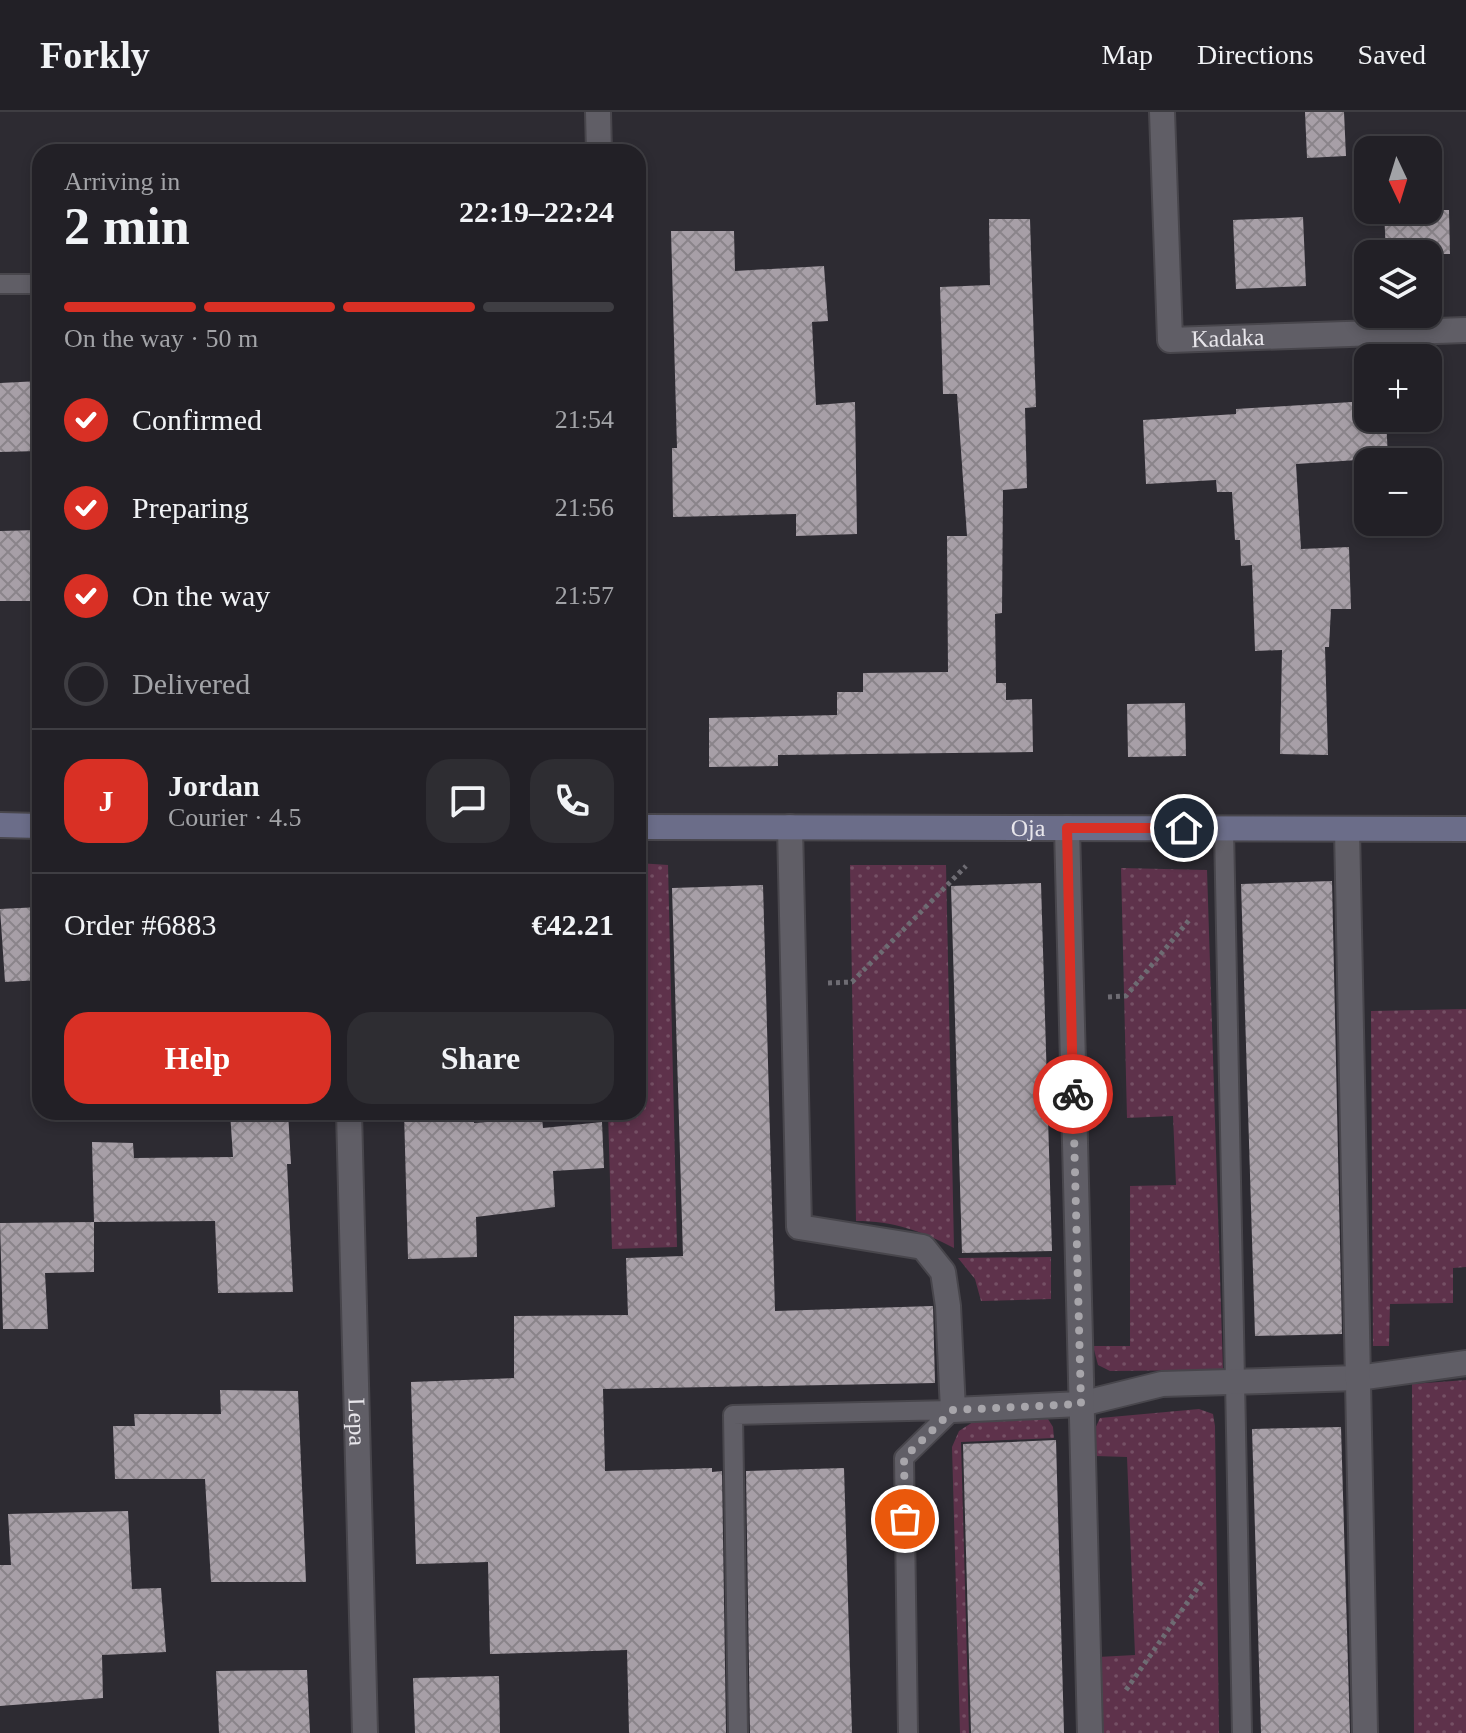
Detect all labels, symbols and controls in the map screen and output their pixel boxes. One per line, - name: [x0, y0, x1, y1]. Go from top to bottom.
- text: Forkly: [40, 34, 150, 76]
- text: Map: [1102, 39, 1153, 70]
- text: Directions: [1197, 39, 1314, 70]
- text: Saved: [1358, 39, 1426, 70]
- north arrow: [1354, 136, 1442, 224]
- map controls: [1354, 136, 1442, 536]
- text: Arriving in: [64, 167, 180, 196]
- text: 22:19–22:24: [459, 195, 614, 228]
- text: 2 min: [64, 198, 190, 255]
- button: layers: [1354, 240, 1442, 328]
- text: On the way · 50 m: [64, 324, 258, 353]
- street label: Kadaka: [1191, 324, 1265, 352]
- button: +: [1354, 344, 1442, 432]
- icon: check: [64, 398, 108, 442]
- text: Confirmed: [132, 403, 262, 436]
- text: 21:54: [555, 405, 614, 434]
- button: −: [1354, 448, 1442, 536]
- icon: check: [64, 486, 108, 530]
- text: Preparing: [132, 491, 249, 524]
- text: 21:56: [555, 493, 614, 522]
- icon: check: [64, 574, 108, 618]
- text: On the way: [132, 579, 270, 612]
- text: 21:57: [555, 581, 614, 610]
- text: Delivered: [132, 667, 250, 700]
- button: chat: [426, 759, 510, 843]
- button: phone: [530, 759, 614, 843]
- text: Jordan: [168, 769, 260, 802]
- text: J: [99, 784, 114, 817]
- pin: [1150, 794, 1218, 862]
- text: Courier · 4.5: [168, 803, 302, 832]
- icon: home: [1162, 806, 1206, 850]
- street label: Oja: [1011, 815, 1046, 841]
- text: Order #6883: [64, 908, 216, 941]
- text: €42.21: [532, 908, 614, 941]
- button: Help: [64, 1012, 331, 1104]
- button: Share: [347, 1012, 614, 1104]
- courier: [1033, 1054, 1113, 1134]
- icon: bike: [1051, 1072, 1095, 1116]
- street label: Lepa: [343, 1398, 371, 1447]
- pin: [871, 1485, 939, 1553]
- icon: bag: [883, 1497, 927, 1541]

